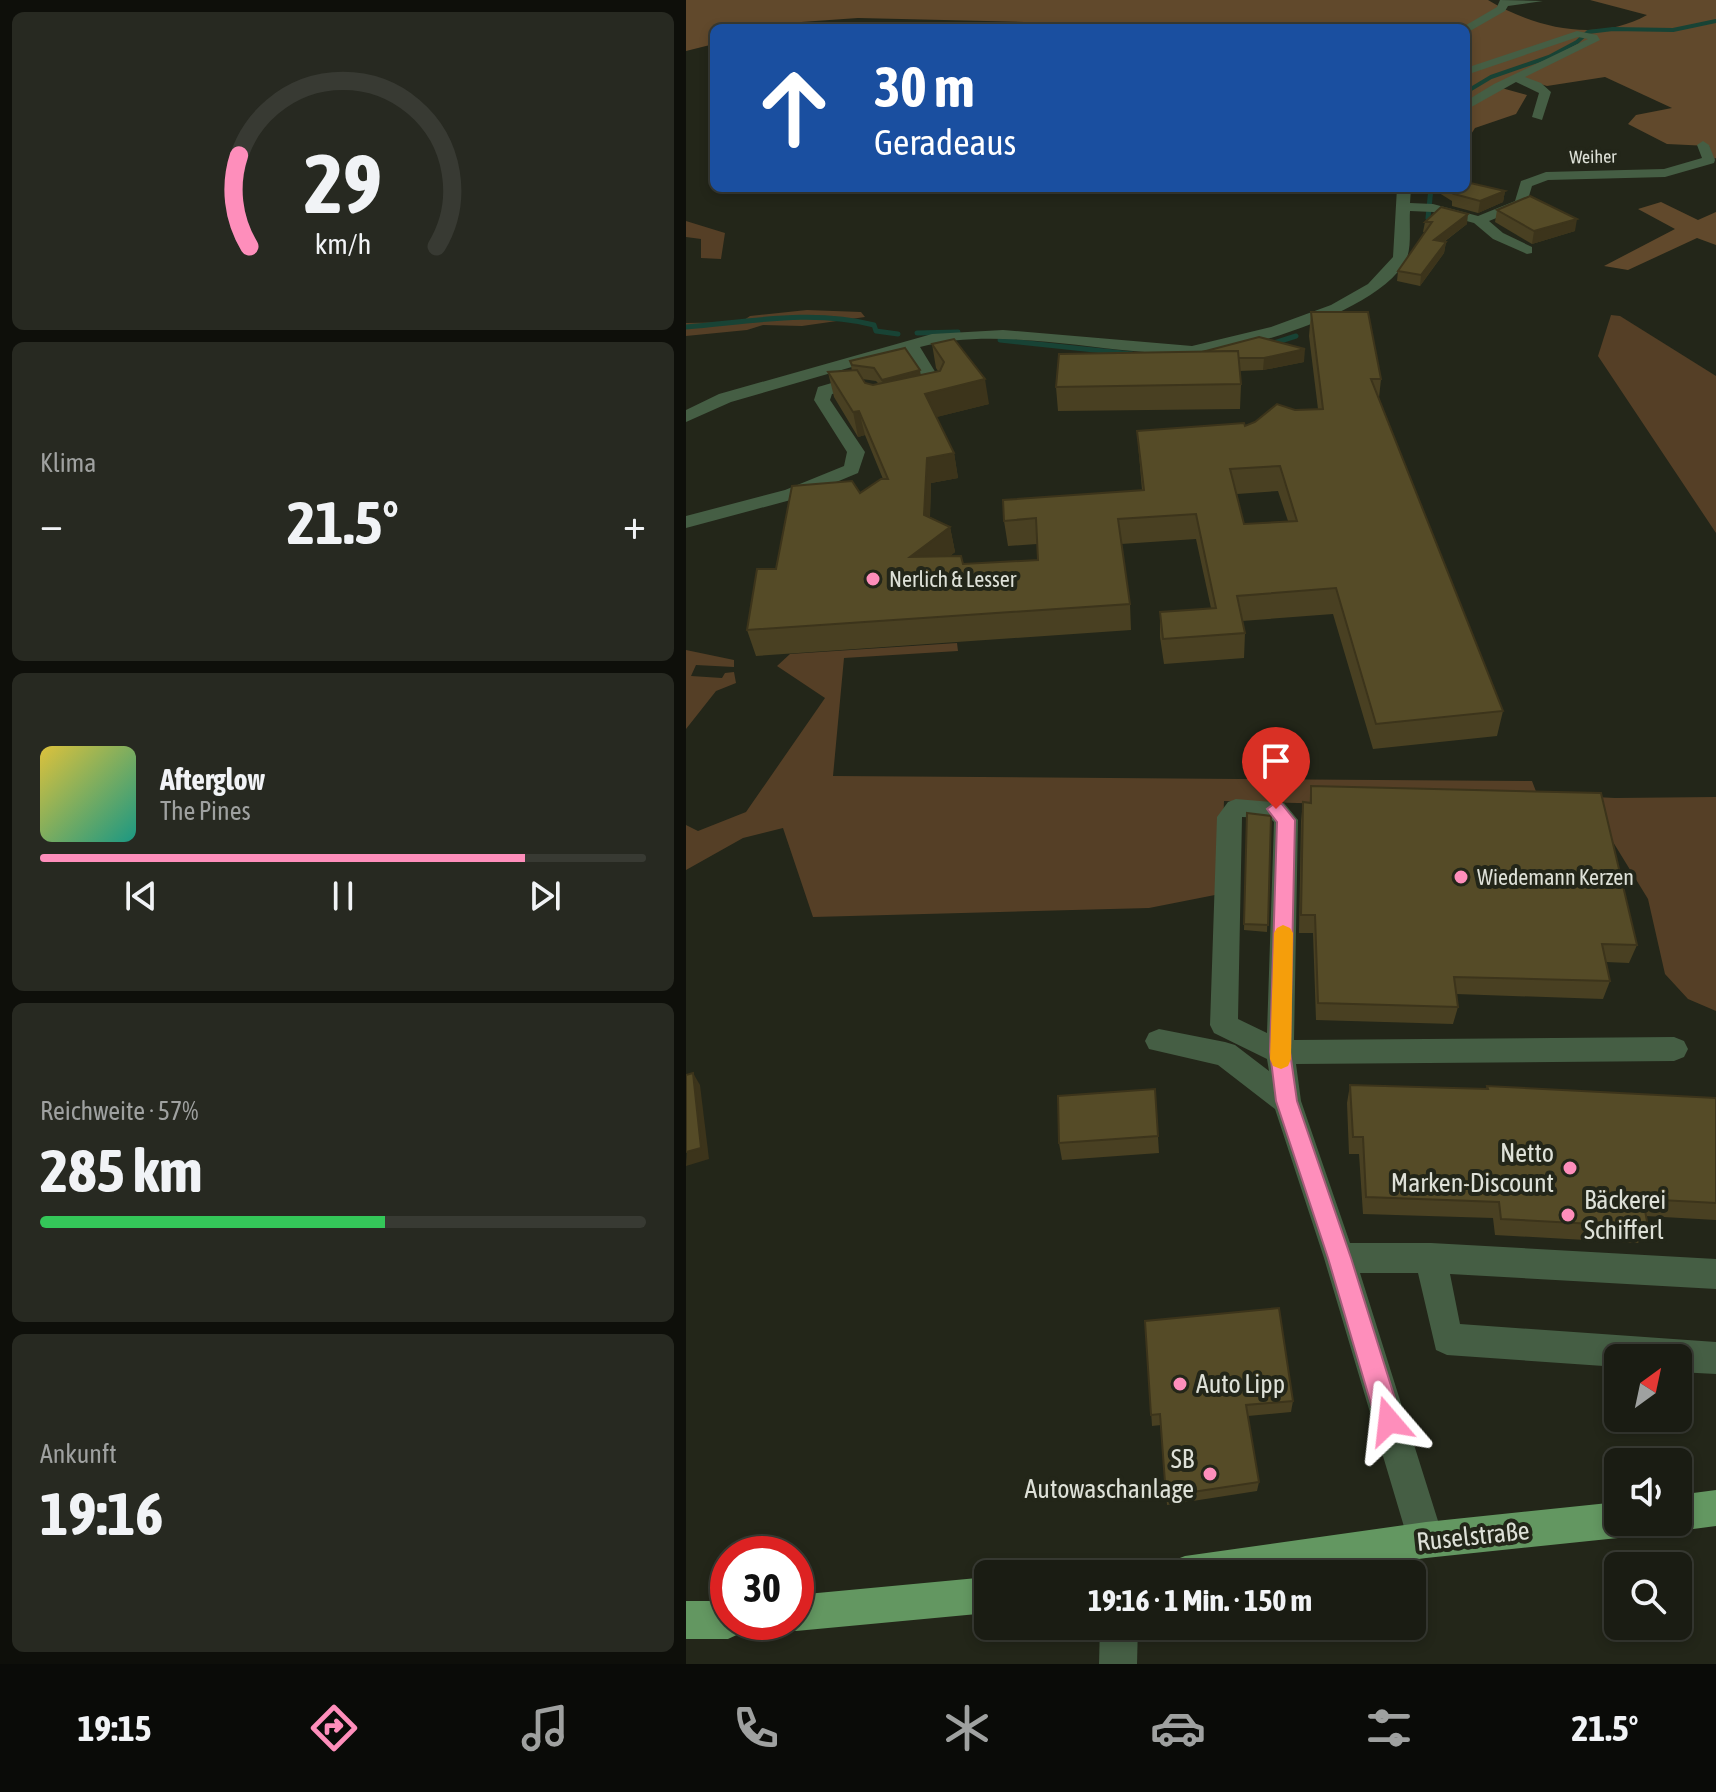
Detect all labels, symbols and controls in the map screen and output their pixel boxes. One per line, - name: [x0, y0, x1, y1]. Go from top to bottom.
- text: 30 m: [874, 55, 975, 119]
- icon: ahead: [742, 56, 846, 160]
- text: Geradeaus: [874, 121, 1016, 163]
- text: 29: [304, 135, 382, 231]
- street label: Weiher: [1569, 146, 1617, 167]
- text: km/h: [315, 227, 371, 260]
- text: Klima: [40, 448, 96, 478]
- text: 21.5°: [287, 488, 399, 557]
- text: −: [40, 498, 63, 548]
- text: +: [623, 498, 646, 548]
- place label: Nerlich & Lesser: [889, 566, 1017, 592]
- marker: Nerlich & Lesser: [864, 570, 882, 588]
- pin: [1242, 727, 1310, 809]
- icon: arrive: [1254, 739, 1298, 783]
- text: Afterglow: [160, 762, 265, 796]
- text: The Pines: [160, 796, 251, 826]
- place label: Wiedemann Kerzen: [1477, 864, 1634, 890]
- marker: Wiedemann Kerzen: [1452, 868, 1470, 886]
- icon: previous: [119, 874, 163, 918]
- icon: pause: [321, 874, 365, 918]
- icon: next: [523, 874, 567, 918]
- text: Reichweite · 57%: [40, 1096, 198, 1126]
- text: 285 km: [40, 1136, 202, 1205]
- place label: Netto Marken-Discount: [1391, 1138, 1554, 1198]
- marker: Netto Marken-Discount: [1561, 1159, 1579, 1177]
- place label: Bäckerei Schifferl: [1584, 1185, 1666, 1245]
- marker: Bäckerei Schifferl: [1559, 1206, 1577, 1224]
- north arrow: [1604, 1344, 1692, 1432]
- map controls: [1604, 1344, 1692, 1640]
- place label: Auto Lipp: [1196, 1369, 1285, 1399]
- marker: Auto Lipp: [1171, 1375, 1189, 1393]
- position arrow: [1347, 1379, 1431, 1463]
- text: Ankunft: [40, 1439, 117, 1469]
- place label: SB Autowaschanlage: [1025, 1444, 1195, 1504]
- button: sound: [1604, 1448, 1692, 1536]
- marker: SB Autowaschanlage: [1201, 1465, 1219, 1483]
- text: 19:16: [40, 1479, 163, 1548]
- street label: Ruselstraße: [1415, 1515, 1531, 1557]
- speed limit sign: 30: [710, 1536, 814, 1640]
- button: search: [1604, 1552, 1692, 1640]
- text: 19:16 · 1 Min. · 150 m: [1088, 1583, 1312, 1617]
- icon: directions: [306, 1700, 362, 1756]
- icon: music: [517, 1700, 573, 1756]
- icon: phone: [728, 1700, 784, 1756]
- icon: climate: [939, 1700, 995, 1756]
- icon: car: [1150, 1700, 1206, 1756]
- icon: filters: [1361, 1700, 1417, 1756]
- text: 19:15: [77, 1707, 152, 1749]
- text: 21.5°: [1571, 1707, 1639, 1749]

